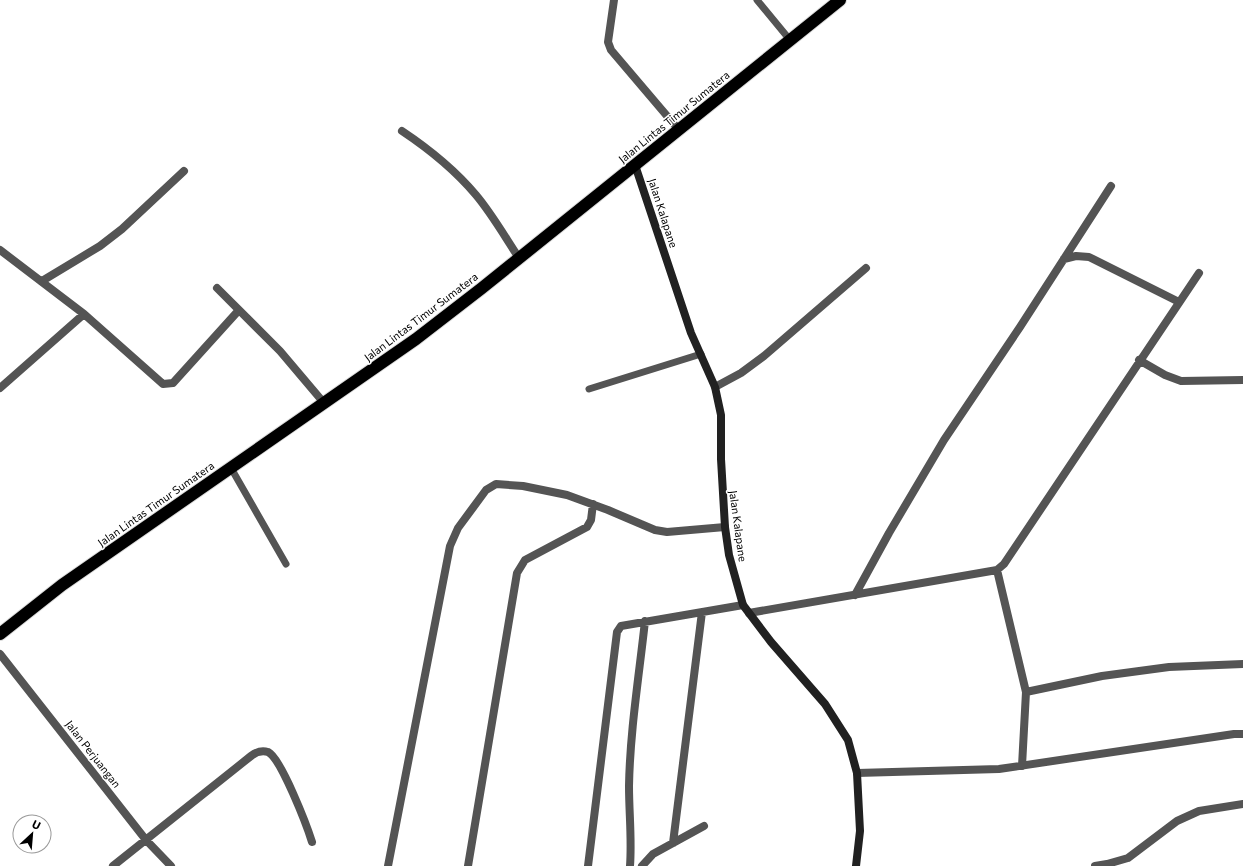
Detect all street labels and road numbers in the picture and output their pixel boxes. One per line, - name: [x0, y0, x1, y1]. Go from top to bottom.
- street label: Jalan Lintas Timur Sumatera: [616, 68, 732, 166]
- street label: Jalan Kalapane: [645, 177, 681, 250]
- street label: Jalan Lintas Timur Sumatera: [361, 270, 481, 364]
- street label: Jalan Lintas Timur Sumatera: [95, 458, 217, 550]
- street label: Jalan Kalapane: [726, 489, 750, 563]
- street label: Jalan Perjuangan: [62, 717, 124, 791]

